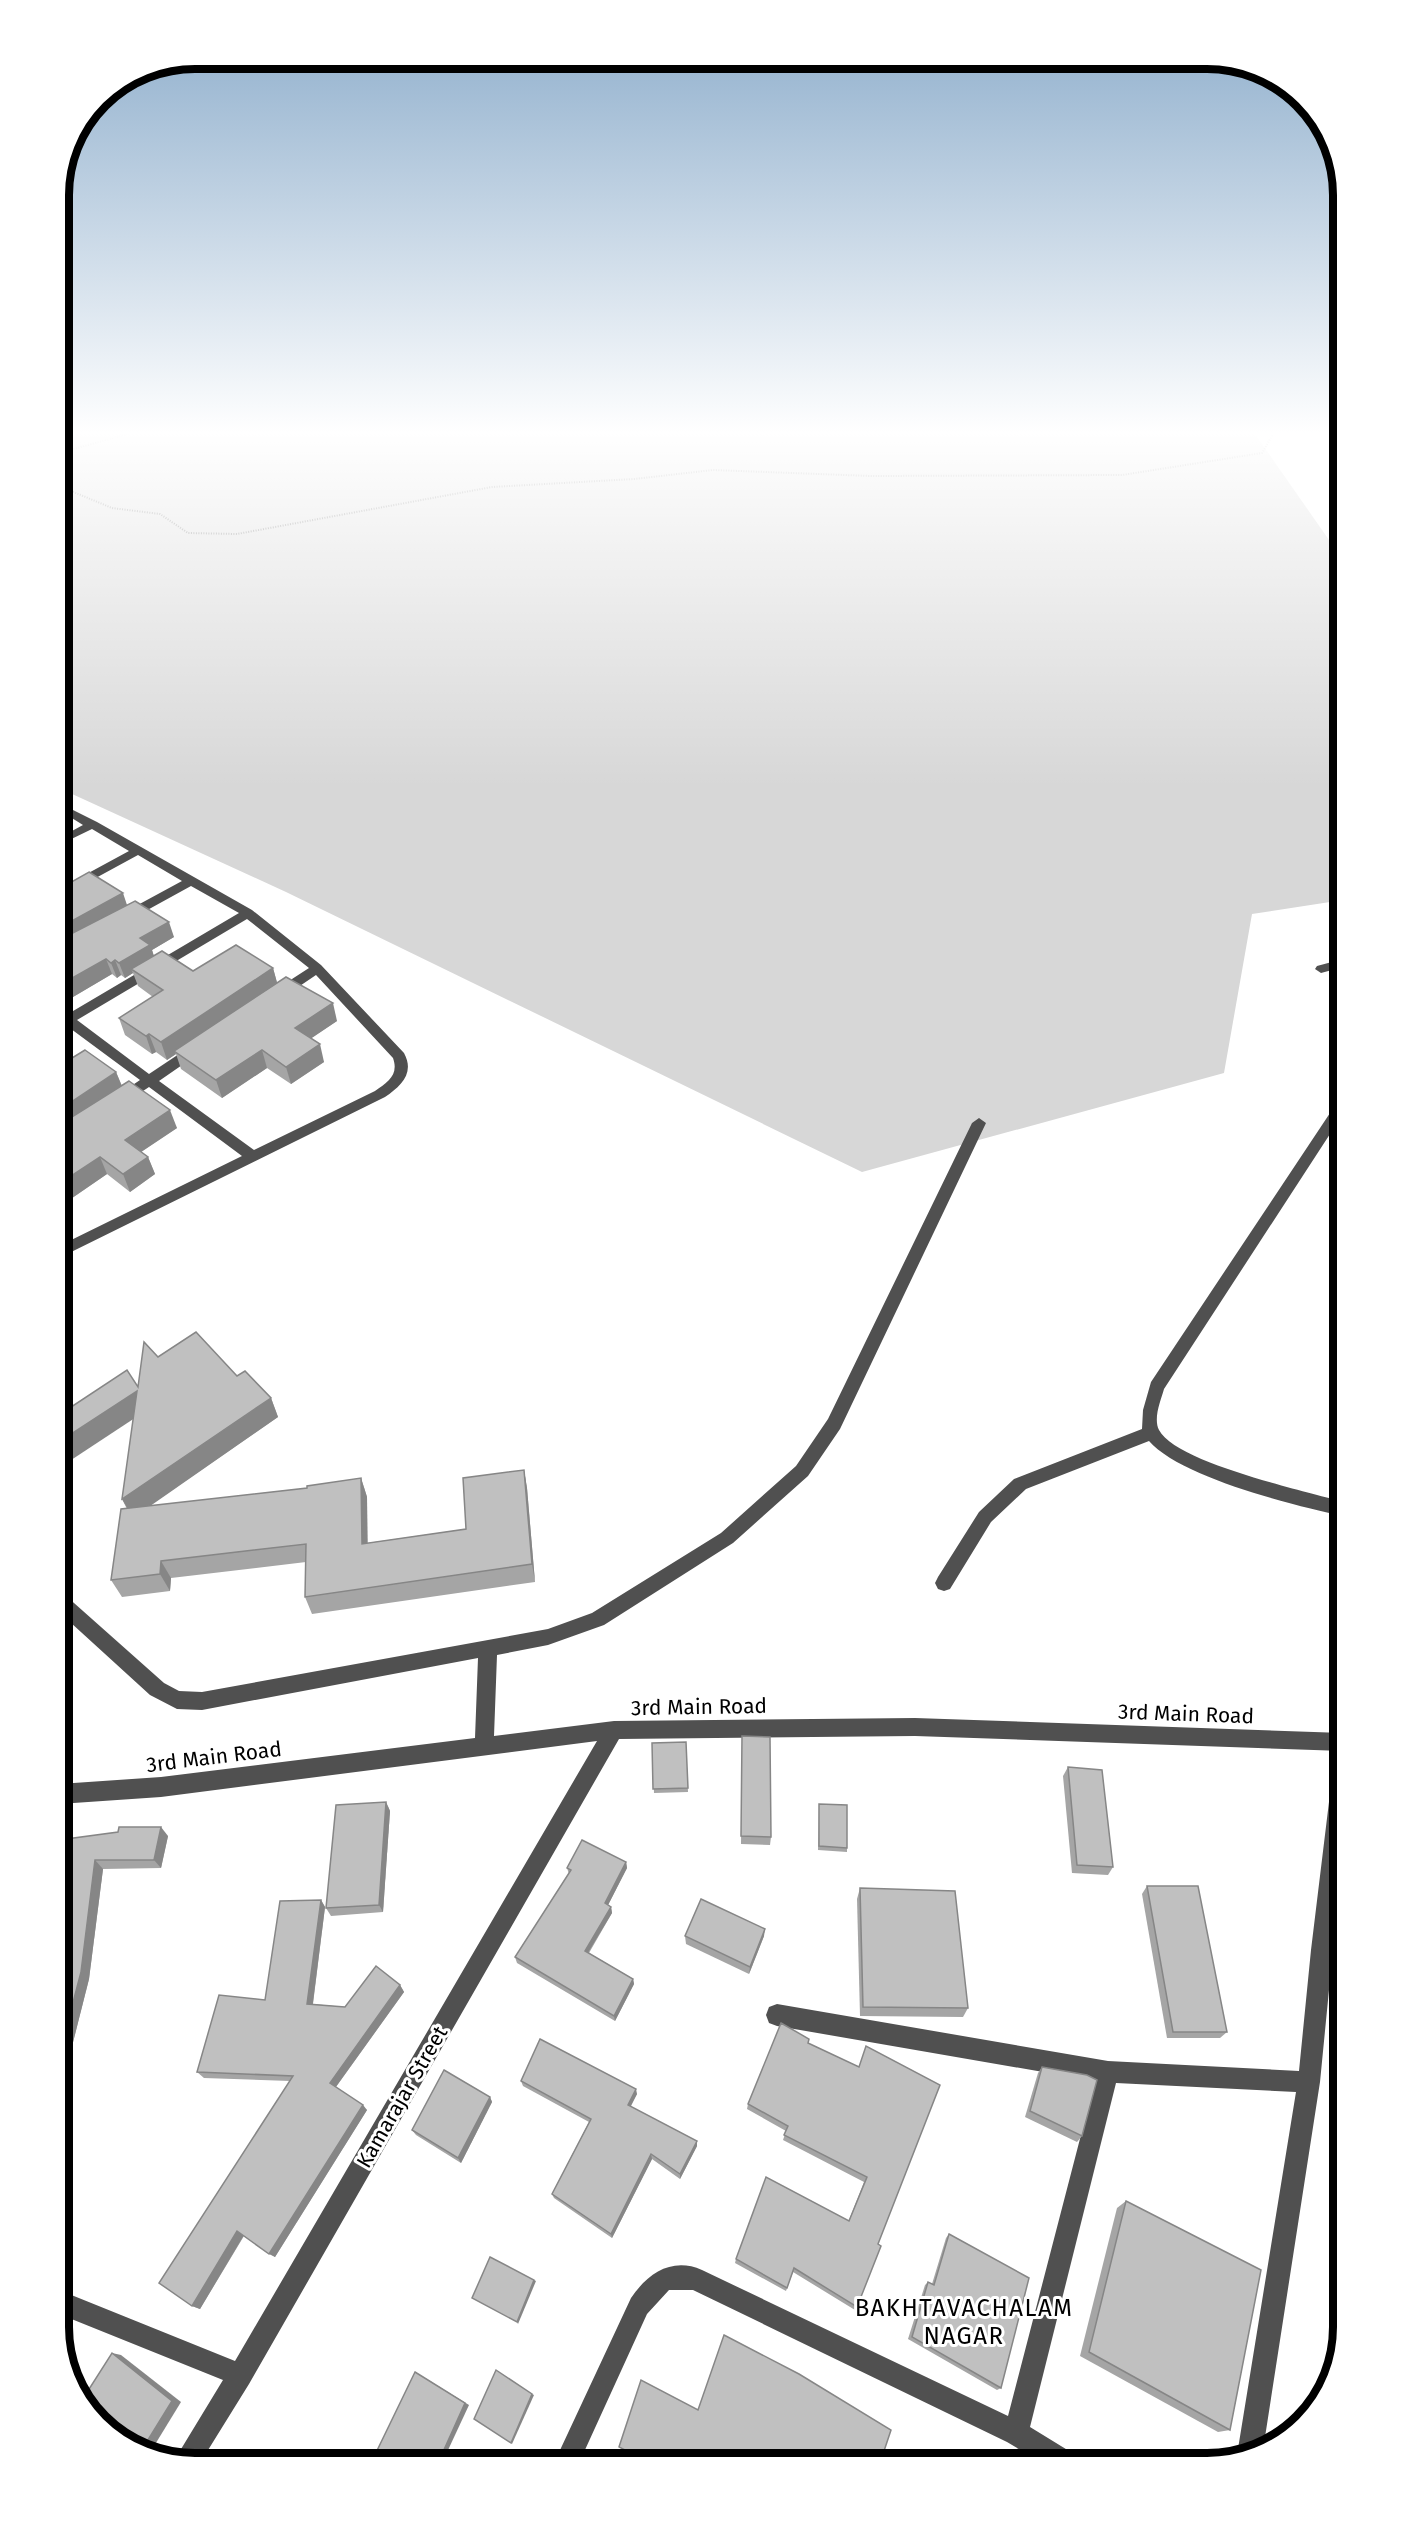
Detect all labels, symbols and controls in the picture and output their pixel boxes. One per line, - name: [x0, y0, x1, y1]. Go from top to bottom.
- street label: 3rd Main Road: [631, 1693, 767, 1721]
- street label: 3rd Main Road: [1118, 1699, 1254, 1729]
- street label: 3rd Main Road: [145, 1736, 283, 1778]
- street label: Kamarajar Street: [351, 2021, 453, 2173]
- district label: BAKHTAVACHALAM NAGAR: [855, 2294, 1073, 2350]

